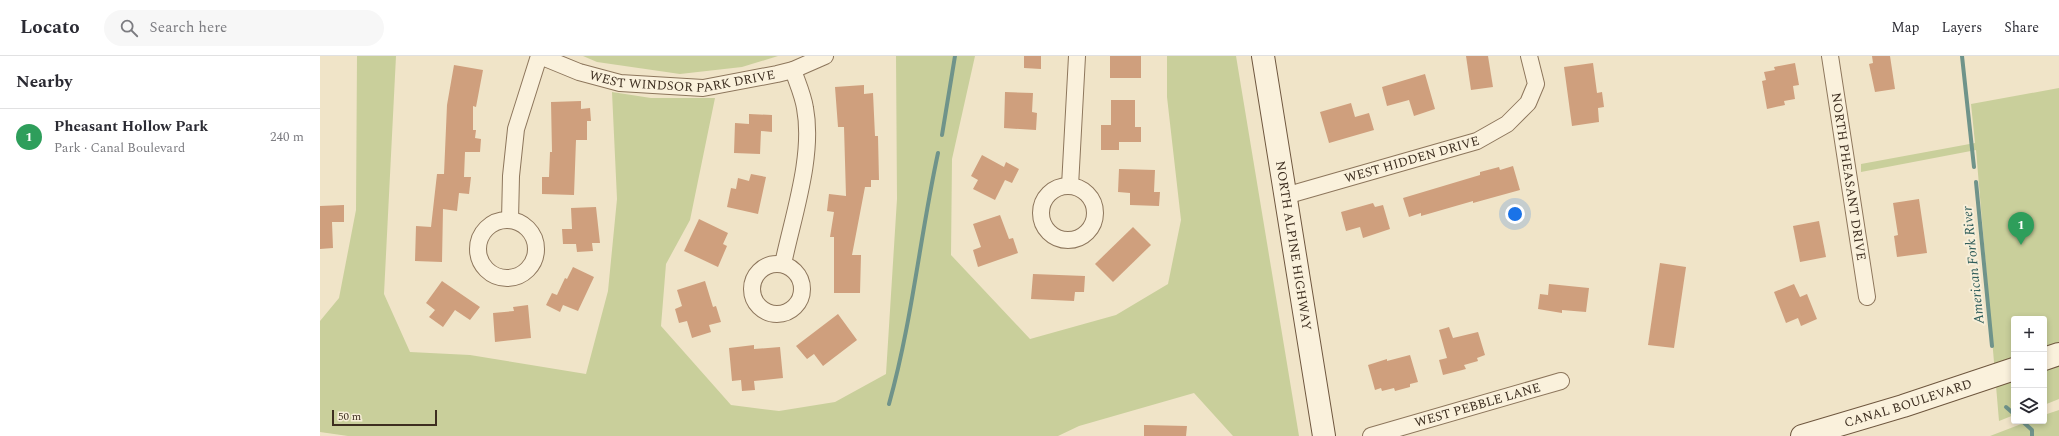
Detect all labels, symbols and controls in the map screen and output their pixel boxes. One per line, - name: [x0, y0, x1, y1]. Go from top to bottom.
- search box: [104, 10, 384, 46]
- text: Locato: [20, 13, 80, 42]
- text: Search here: [150, 16, 227, 39]
- icon: search: [118, 17, 140, 39]
- text: Map: [1891, 17, 1920, 38]
- text: Layers: [1942, 17, 1982, 38]
- text: Share: [2004, 17, 2039, 38]
- street label: WEST WINDSOR PARK DRIVE: [587, 65, 777, 98]
- text: Nearby: [16, 69, 72, 95]
- street label: NORTH PHEASANT DRIVE: [1826, 91, 1871, 262]
- text: Pheasant Hollow Park: [54, 115, 208, 138]
- text: 1: [25, 127, 33, 147]
- text: 240 m: [270, 127, 304, 147]
- street label: WEST HIDDEN DRIVE: [1342, 131, 1482, 189]
- text: Park · Canal Boulevard: [54, 138, 185, 158]
- street label: NORTH ALPINE HIGHWAY: [1270, 159, 1317, 332]
- your location: [1505, 204, 1525, 224]
- water label: American Fork River: [1956, 205, 1990, 326]
- pin: 1: [2008, 212, 2034, 245]
- map controls: [2011, 316, 2047, 424]
- button: +: [2011, 316, 2047, 352]
- button: −: [2011, 352, 2047, 388]
- street label: CANAL BOULEVARD: [1842, 374, 1975, 433]
- street label: WEST PEBBLE LANE: [1412, 377, 1543, 433]
- button: layers: [2011, 388, 2047, 424]
- scale bar: [332, 408, 437, 427]
- text: 50 m: [338, 408, 361, 425]

